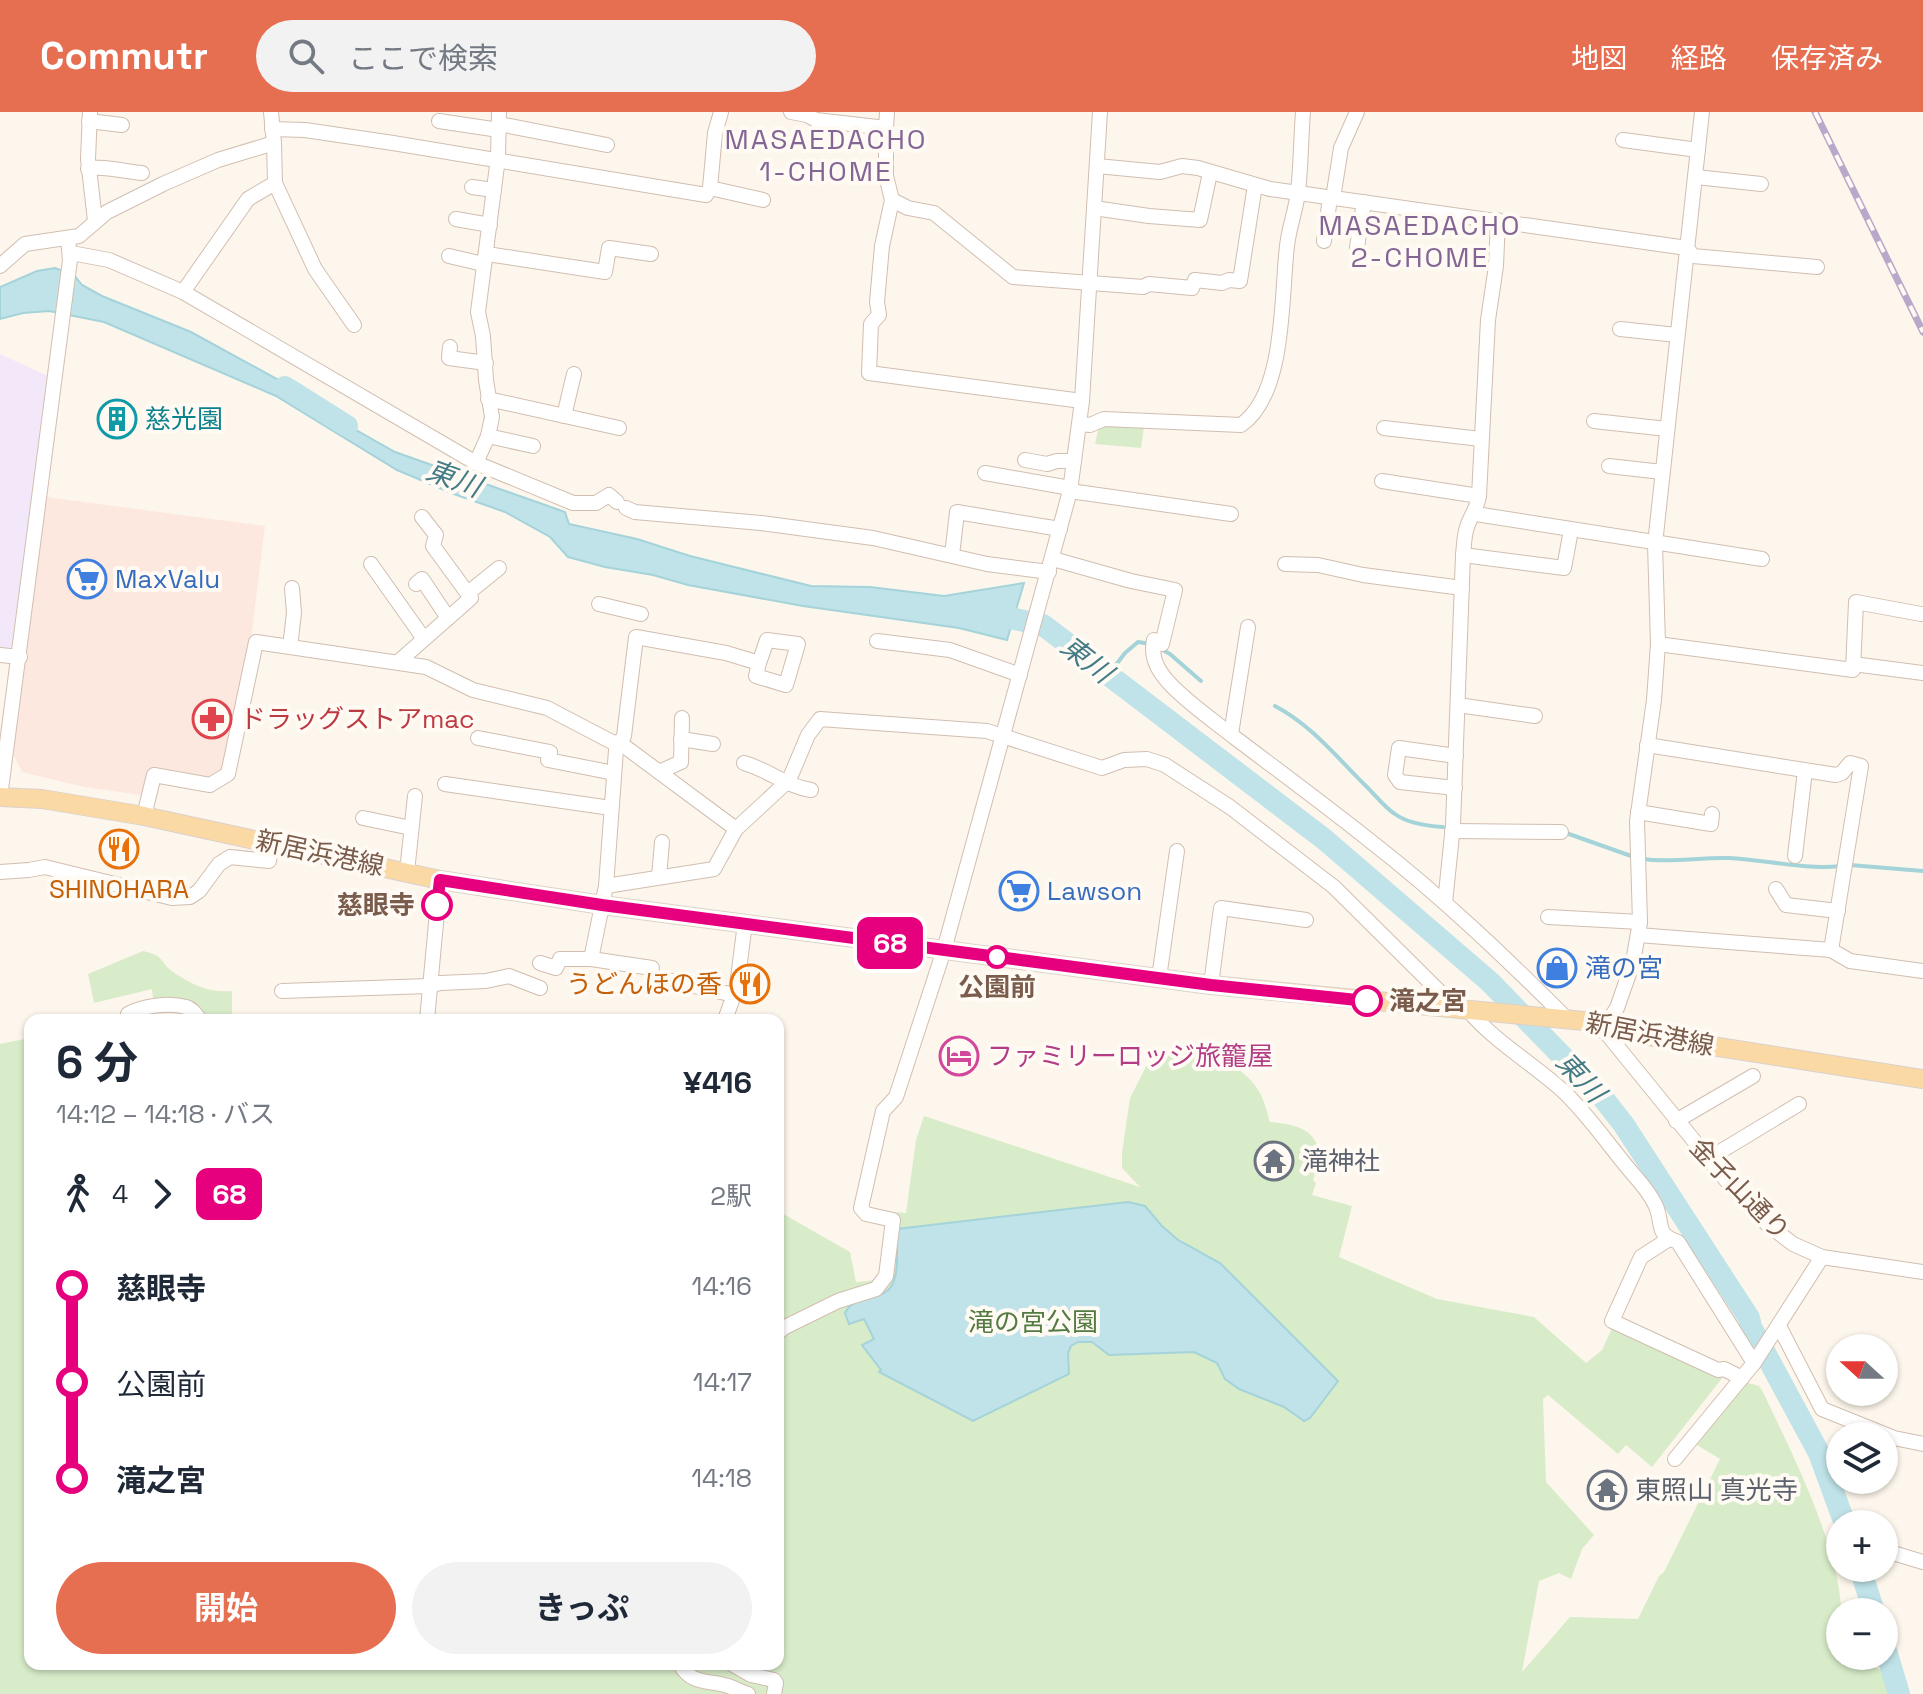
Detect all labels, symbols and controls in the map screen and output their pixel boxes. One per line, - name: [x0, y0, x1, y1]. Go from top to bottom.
- search box: [256, 20, 816, 92]
- text: Commutr: [40, 32, 208, 80]
- icon: search: [284, 34, 328, 78]
- text: ここで検索: [348, 39, 498, 78]
- text: 地図: [1571, 40, 1627, 76]
- text: 経路: [1671, 40, 1727, 76]
- text: 保存済み: [1771, 40, 1883, 76]
- district label: MASAEDACHO 1-CHOME: [724, 121, 928, 189]
- district label: MASAEDACHO 2-CHOME: [1318, 207, 1522, 275]
- building icon: 慈光園: [96, 398, 138, 440]
- place label: 慈光園: [145, 402, 223, 436]
- water label: 東川: [422, 452, 489, 506]
- supermarket icon: MaxValu: [66, 558, 108, 600]
- place label: MaxValu: [115, 562, 220, 596]
- water label: 東川: [1054, 628, 1123, 692]
- pharmacy icon: ドラッグストアmac: [191, 698, 233, 740]
- place label: ドラッグストアmac: [240, 702, 475, 736]
- street label: 新居浜港線: [253, 823, 387, 883]
- restaurant icon: SHINOHARA: [98, 828, 140, 870]
- supermarket icon: Lawson: [998, 870, 1040, 912]
- place label: SHINOHARA: [49, 872, 189, 906]
- place label: Lawson: [1047, 874, 1142, 908]
- place label: 慈眼寺: [337, 888, 415, 922]
- marker: 慈眼寺: [422, 890, 452, 920]
- line badge: 68: [854, 917, 926, 969]
- text: 68: [873, 925, 907, 961]
- marker: 公園前: [986, 946, 1008, 968]
- shop icon: 滝の宮: [1536, 947, 1578, 989]
- place label: 滝の宮: [1585, 951, 1663, 985]
- restaurant icon: うどんほの香: [729, 963, 771, 1005]
- place label: うどんほの香: [566, 967, 722, 1001]
- place label: 公園前: [958, 970, 1036, 1004]
- place label: 滝之宮: [1389, 984, 1467, 1018]
- marker: 滝之宮: [1352, 986, 1382, 1016]
- street label: 新居浜港線: [1583, 1005, 1717, 1063]
- text: 6 分: [56, 1035, 138, 1091]
- hotel icon: ファミリーロッジ旅籠屋: [938, 1035, 980, 1077]
- place label: ファミリーロッジ旅籠屋: [987, 1039, 1273, 1073]
- water label: 東川: [1549, 1044, 1615, 1112]
- text: ¥416: [683, 1063, 752, 1102]
- text: 14:12 – 14:18 · バス: [56, 1097, 275, 1131]
- street label: 金子山通り: [1683, 1130, 1797, 1248]
- temple icon: 滝神社: [1253, 1140, 1295, 1182]
- place label: 滝神社: [1302, 1144, 1380, 1178]
- icon: walk: [56, 1172, 100, 1216]
- icon: forward: [140, 1172, 184, 1216]
- text: 68: [212, 1176, 246, 1212]
- text: 4: [112, 1177, 128, 1211]
- text: 2駅: [710, 1179, 752, 1213]
- text: 慈眼寺: [116, 1269, 206, 1308]
- text: 14:16: [692, 1269, 752, 1303]
- park label: 滝の宮公園: [968, 1305, 1098, 1339]
- north arrow: [1826, 1334, 1898, 1406]
- map controls: [1826, 1334, 1898, 1670]
- text: 公園前: [116, 1365, 206, 1404]
- text: 14:17: [693, 1365, 752, 1399]
- button: layers: [1826, 1422, 1898, 1494]
- text: 滝之宮: [116, 1461, 206, 1500]
- text: 14:18: [691, 1461, 752, 1495]
- temple icon: 東照山 真光寺: [1586, 1469, 1628, 1511]
- place label: 東照山 真光寺: [1635, 1473, 1798, 1507]
- button: +: [1826, 1510, 1898, 1582]
- button: 開始: [56, 1562, 396, 1654]
- button: きっぷ: [412, 1562, 752, 1654]
- button: −: [1826, 1598, 1898, 1670]

